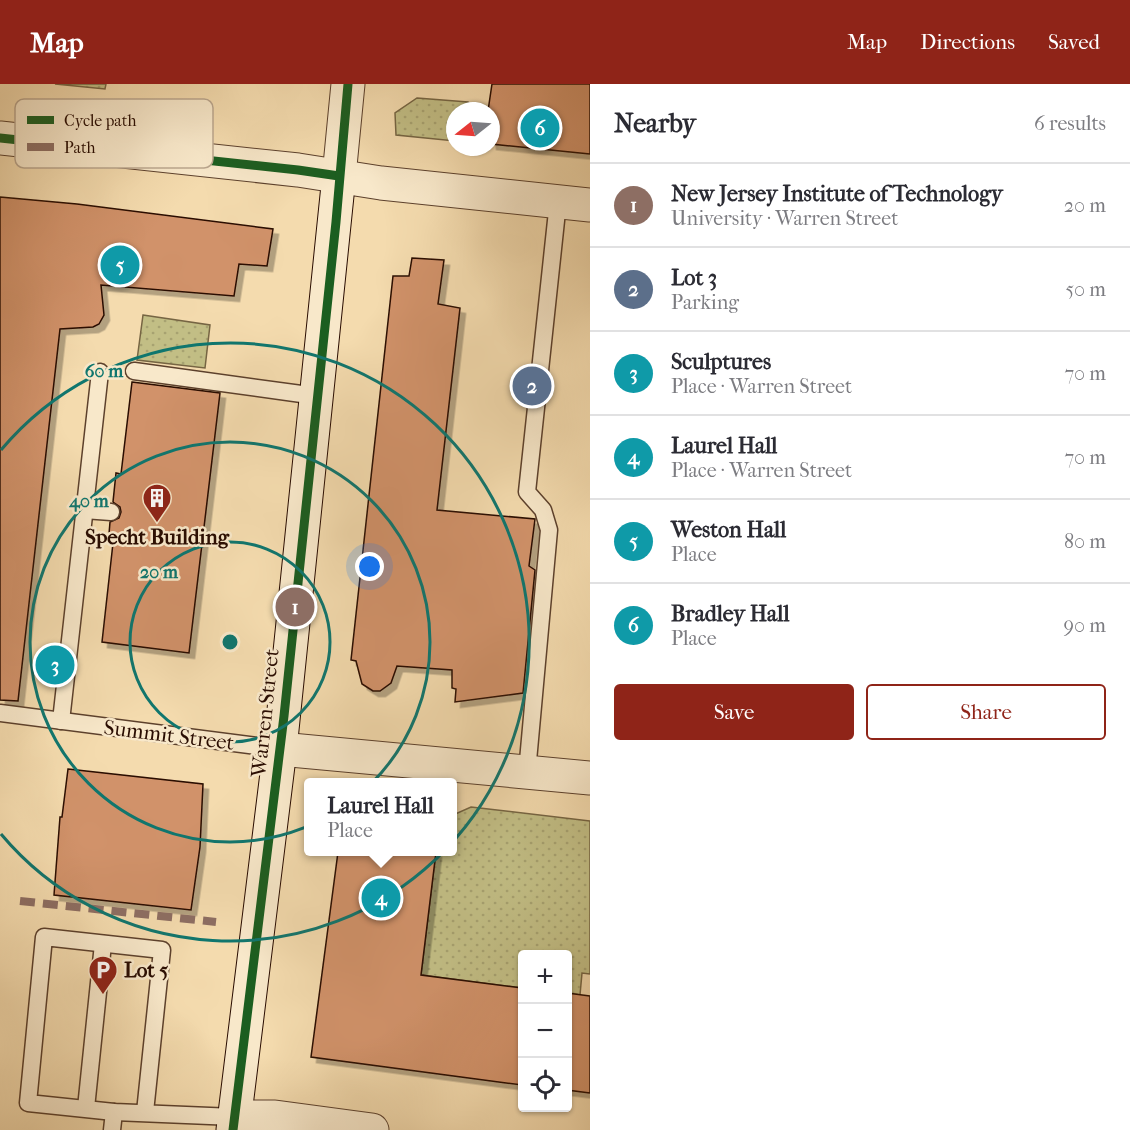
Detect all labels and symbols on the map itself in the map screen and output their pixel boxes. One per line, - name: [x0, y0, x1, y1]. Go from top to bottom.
- legend: [15, 99, 213, 168]
- north arrow: [446, 102, 500, 156]
- pin: 6: [520, 106, 560, 150]
- text: Cycle path: [64, 111, 136, 130]
- text: Path: [64, 138, 96, 157]
- pin: 5: [100, 242, 140, 288]
- text: 60 m: [85, 361, 124, 382]
- pin: 2: [512, 364, 552, 408]
- building icon: Specht Building: [141, 482, 173, 524]
- text: 40 m: [68, 491, 110, 512]
- place label: Specht Building: [85, 525, 230, 549]
- your location: [355, 552, 384, 581]
- text: 20 m: [140, 562, 179, 583]
- pin: 1: [276, 584, 314, 630]
- centre of rings: [220, 632, 240, 652]
- pin: 3: [36, 642, 74, 688]
- street label: Warren Street: [246, 647, 284, 779]
- street label: Summit Street: [102, 715, 236, 755]
- pin: 4: [362, 876, 400, 920]
- parking icon: Lot 5: [87, 954, 119, 996]
- place label: Lot 5: [124, 958, 168, 982]

